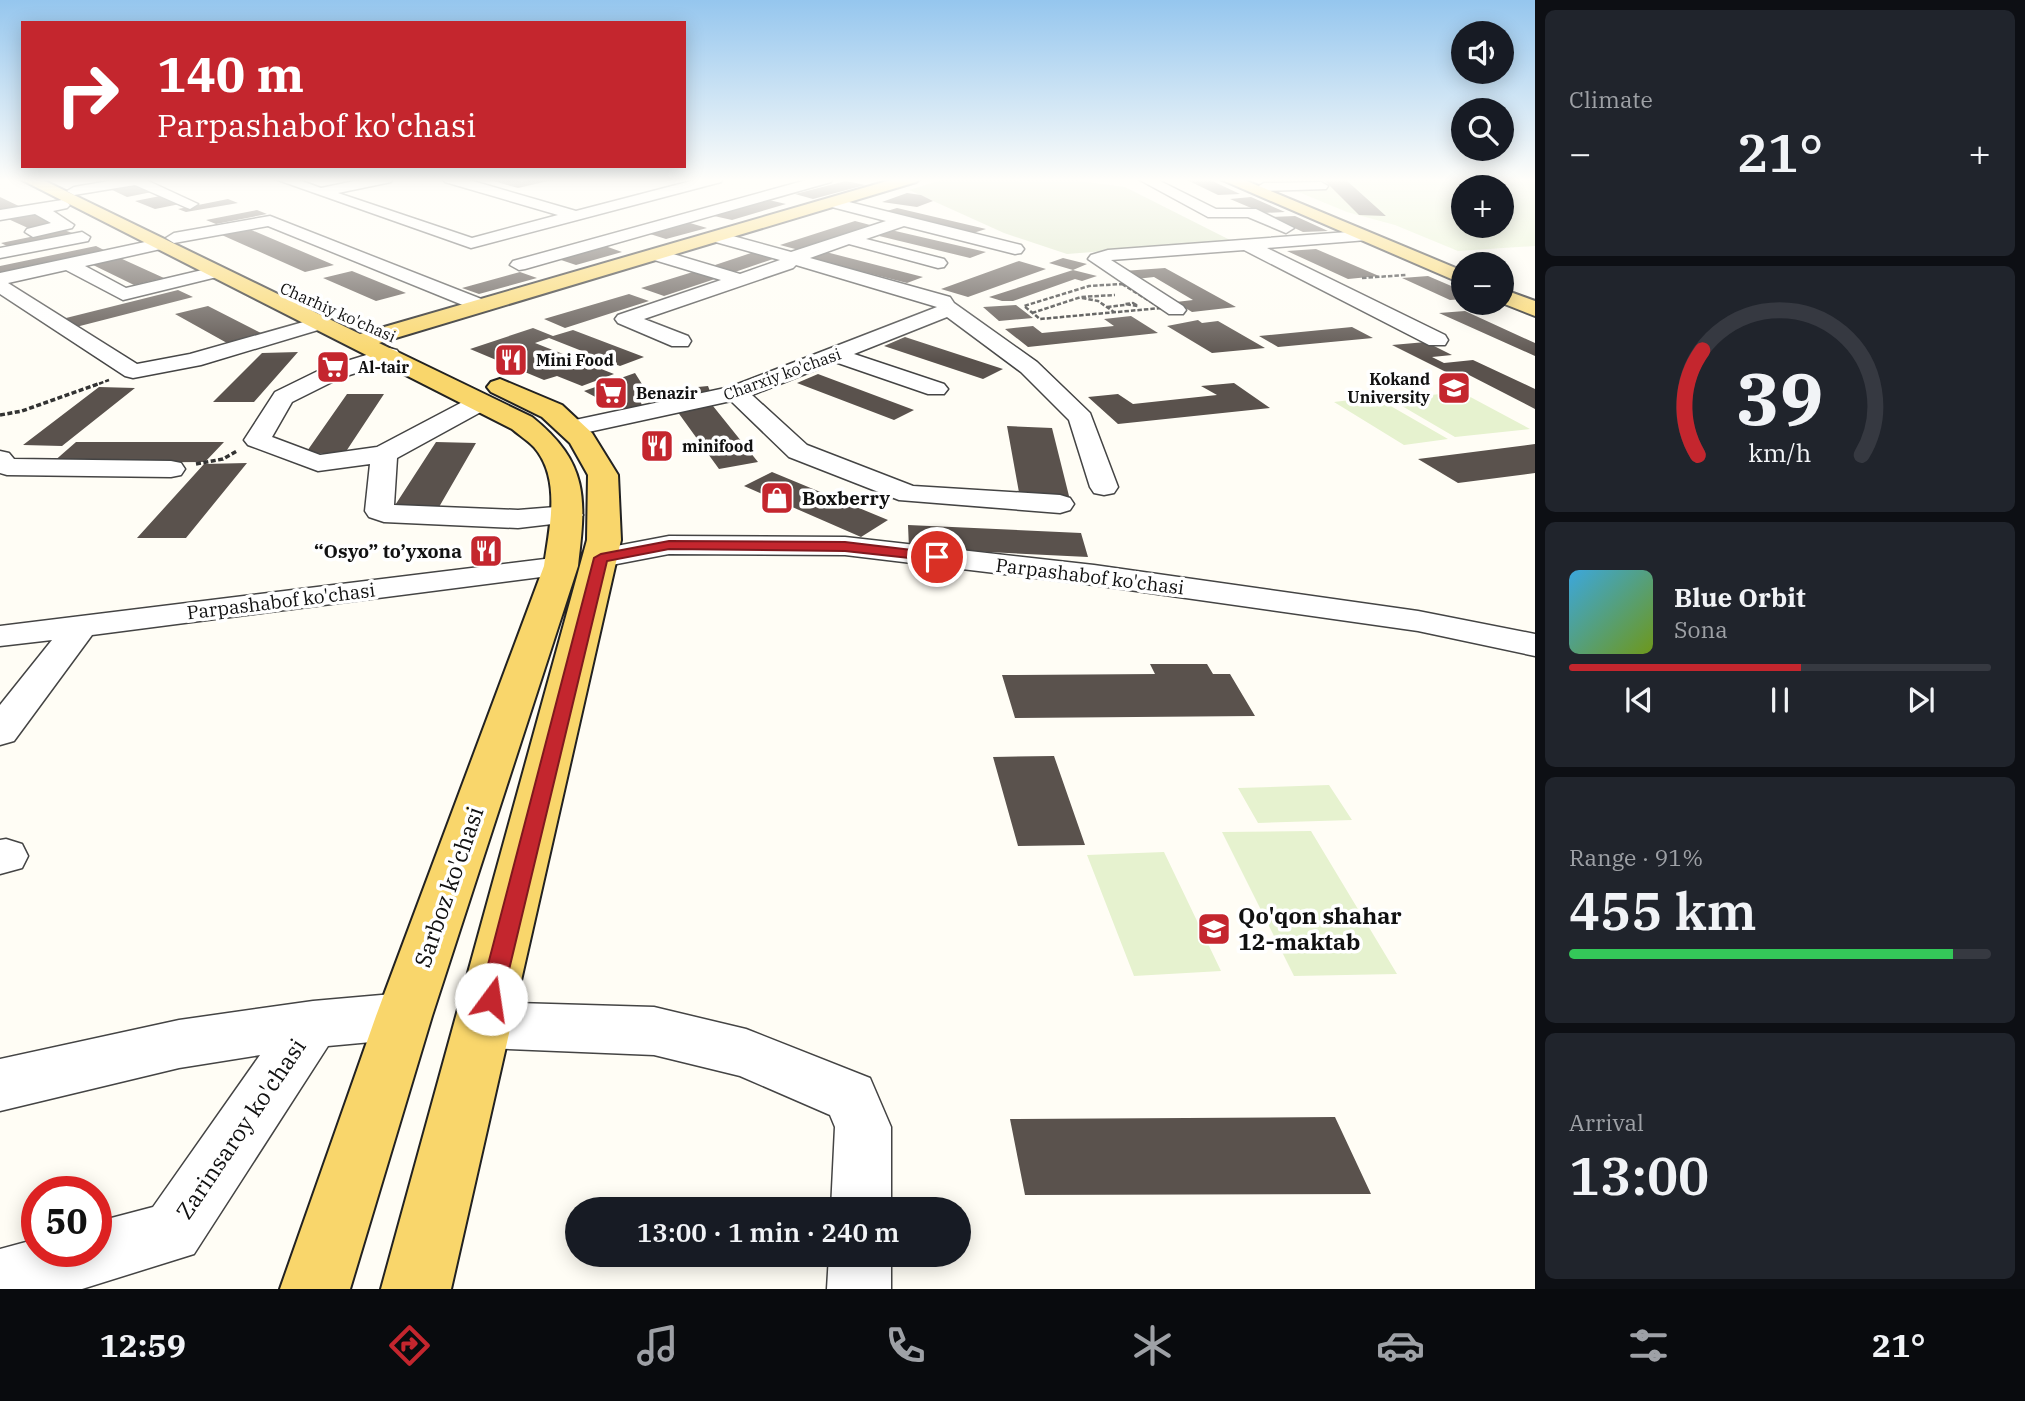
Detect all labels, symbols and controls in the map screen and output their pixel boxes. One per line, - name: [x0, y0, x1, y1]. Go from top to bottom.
- map controls: [1451, 21, 1514, 315]
- button: sound: [1451, 21, 1514, 84]
- text: 140 m: [157, 42, 304, 105]
- icon: right: [42, 49, 133, 140]
- text: Climate: [1569, 84, 1653, 114]
- button: search: [1451, 98, 1514, 161]
- text: Parpashabof ko'chasi: [157, 104, 476, 146]
- text: 21°: [1737, 119, 1823, 186]
- text: −: [1569, 128, 1592, 177]
- text: +: [1968, 128, 1991, 177]
- button: +: [1451, 175, 1514, 238]
- button: −: [1451, 252, 1514, 315]
- street label: Charhiy ko'chasi: [277, 278, 399, 346]
- restaurant icon: Mini Food: [492, 341, 530, 379]
- street label: Charxiy ko'chasi: [720, 343, 844, 405]
- supermarket icon: Al-tair: [314, 348, 352, 386]
- place label: Mini Food: [536, 350, 614, 370]
- text: 39: [1736, 350, 1824, 445]
- place label: Al-tair: [358, 357, 409, 377]
- place label: Kokand University: [1347, 369, 1431, 407]
- school or university icon: Kokand University: [1435, 369, 1473, 407]
- supermarket icon: Benazir: [592, 374, 630, 412]
- place label: Benazir: [636, 383, 698, 403]
- restaurant icon: minifood: [638, 427, 676, 465]
- text: km/h: [1748, 435, 1812, 468]
- place label: minifood: [682, 436, 754, 456]
- shop icon: Boxberry: [758, 479, 796, 517]
- place label: Boxberry: [802, 486, 890, 510]
- pin: [907, 527, 967, 587]
- restaurant icon: “Osyo” to’yxona: [467, 532, 505, 570]
- icon: arrive: [918, 538, 956, 576]
- place label: “Osyo” to’yxona: [314, 539, 462, 563]
- street label: Parpashabof ko'chasi: [994, 553, 1186, 599]
- street label: Parpashabof ko'chasi: [185, 578, 377, 624]
- text: Blue Orbit: [1674, 580, 1806, 614]
- text: Sona: [1674, 614, 1728, 644]
- icon: previous: [1620, 681, 1658, 719]
- icon: pause: [1761, 681, 1799, 719]
- icon: next: [1902, 681, 1940, 719]
- street label: Sarboz ko'chasi: [407, 802, 490, 971]
- text: Range · 91%: [1569, 842, 1703, 872]
- text: 455 km: [1569, 877, 1757, 944]
- place label: Qo'qon shahar 12-maktab: [1238, 900, 1402, 956]
- school or university icon: Qo'qon shahar 12-maktab: [1195, 910, 1233, 948]
- position arrow: [454, 962, 528, 1036]
- street label: Zarinsaroy ko'chasi: [169, 1032, 312, 1225]
- text: Arrival: [1569, 1107, 1644, 1137]
- text: 13:00: [1569, 1142, 1709, 1209]
- speed limit sign: 50: [21, 1176, 112, 1267]
- text: 13:00 · 1 min · 240 m: [637, 1215, 899, 1249]
- icon: directions: [385, 1321, 434, 1370]
- icon: music: [633, 1321, 682, 1370]
- icon: phone: [881, 1321, 930, 1370]
- icon: climate: [1128, 1321, 1177, 1370]
- icon: car: [1376, 1321, 1425, 1370]
- icon: filters: [1624, 1321, 1673, 1370]
- text: 12:59: [99, 1324, 186, 1366]
- text: 21°: [1872, 1324, 1926, 1366]

